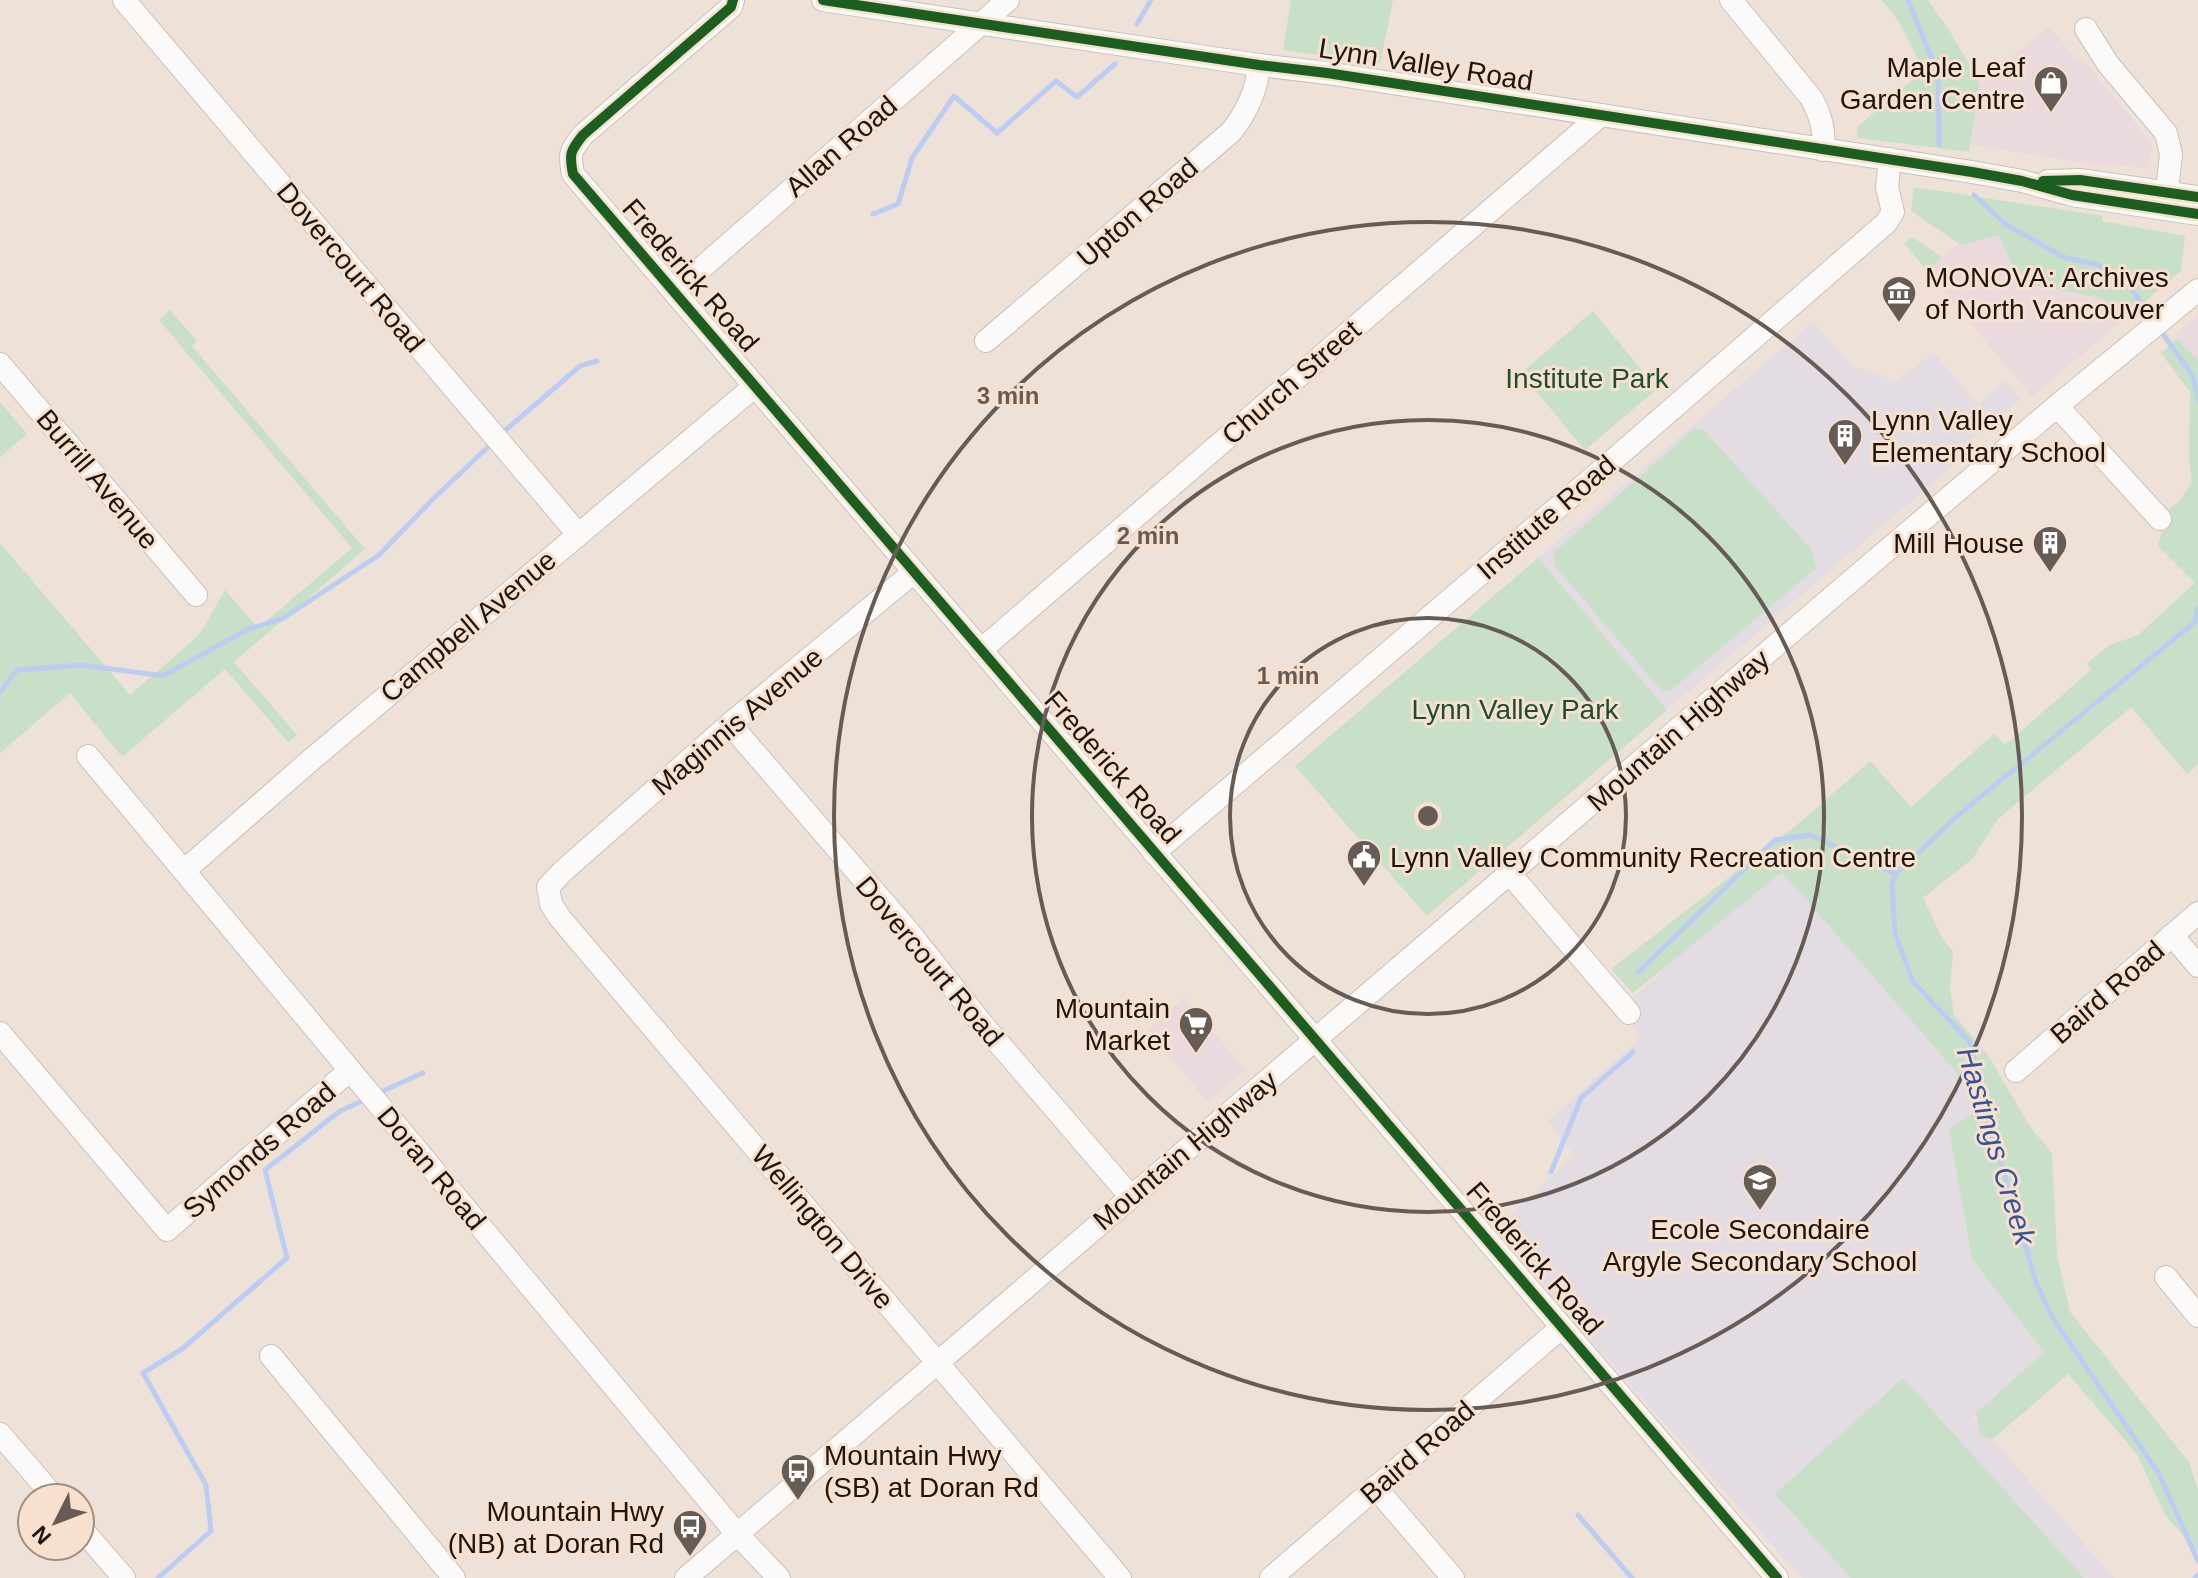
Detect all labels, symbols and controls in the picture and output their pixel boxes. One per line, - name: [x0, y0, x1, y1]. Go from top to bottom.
- street label: Lynn Valley Road: [1317, 32, 1535, 97]
- place label: Maple Leaf Garden Centre: [1840, 52, 2025, 115]
- shop icon: Maple Leaf Garden Centre: [2032, 64, 2070, 114]
- street label: Allan Road: [779, 90, 903, 203]
- street label: Upton Road: [1071, 152, 1204, 273]
- street label: Dovercourt Road: [271, 176, 431, 358]
- street label: Frederick Road: [616, 193, 765, 358]
- place label: MONOVA: Archives of North Vancouver: [1925, 262, 2169, 325]
- museum icon: MONOVA: Archives of North Vancouver: [1880, 274, 1918, 324]
- street label: Church Street: [1216, 314, 1367, 451]
- park label: Institute Park: [1505, 363, 1670, 394]
- text: 3 min: [977, 382, 1039, 409]
- street label: Burrill Avenue: [30, 403, 165, 555]
- place label: Lynn Valley Elementary School: [1871, 405, 2106, 468]
- building icon: Lynn Valley Elementary School: [1826, 417, 1864, 467]
- street label: Institute Road: [1471, 449, 1622, 586]
- text: 2 min: [1117, 522, 1179, 549]
- building icon: Mill House: [2031, 524, 2069, 574]
- place label: Mill House: [1893, 528, 2024, 559]
- street label: Campbell Avenue: [374, 544, 562, 709]
- street label: Maginnis Avenue: [646, 641, 829, 802]
- street label: Mountain Highway: [1581, 643, 1775, 818]
- text: 1 min: [1257, 662, 1319, 689]
- street label: Frederick Road: [1038, 685, 1187, 850]
- park label: Lynn Valley Park: [1412, 694, 1619, 725]
- centre of rings: [1414, 802, 1442, 830]
- public building icon: Lynn Valley Community Recreation Centre: [1345, 838, 1383, 888]
- place label: Lynn Valley Community Recreation Centre: [1390, 842, 1916, 873]
- street label: Dovercourt Road: [850, 870, 1010, 1052]
- street label: Baird Road: [2044, 935, 2170, 1050]
- place label: Mountain Market: [1055, 993, 1170, 1056]
- supermarket icon: Mountain Market: [1177, 1005, 1215, 1055]
- water label: Hastings Creek: [1951, 1043, 2043, 1251]
- street label: Mountain Highway: [1087, 1064, 1284, 1236]
- street label: Symonds Road: [177, 1076, 342, 1225]
- street label: Doran Road: [371, 1101, 492, 1236]
- street label: Wellington Drive: [745, 1139, 900, 1315]
- school or university icon: Ecole Secondaire Argyle Secondary School: [1741, 1162, 1779, 1212]
- street label: Frederick Road: [1460, 1176, 1609, 1341]
- place label: Ecole Secondaire Argyle Secondary School: [1603, 1214, 1917, 1277]
- street label: Baird Road: [1354, 1395, 1480, 1510]
- place label: Mountain Hwy (SB) at Doran Rd: [824, 1440, 1039, 1503]
- bus stop icon: Mountain Hwy (SB) at Doran Rd: [779, 1452, 817, 1502]
- north arrow: [16, 1482, 96, 1562]
- place label: Mountain Hwy (NB) at Doran Rd: [448, 1496, 664, 1559]
- bus stop icon: Mountain Hwy (NB) at Doran Rd: [671, 1508, 709, 1558]
- text: N: [27, 1521, 56, 1549]

